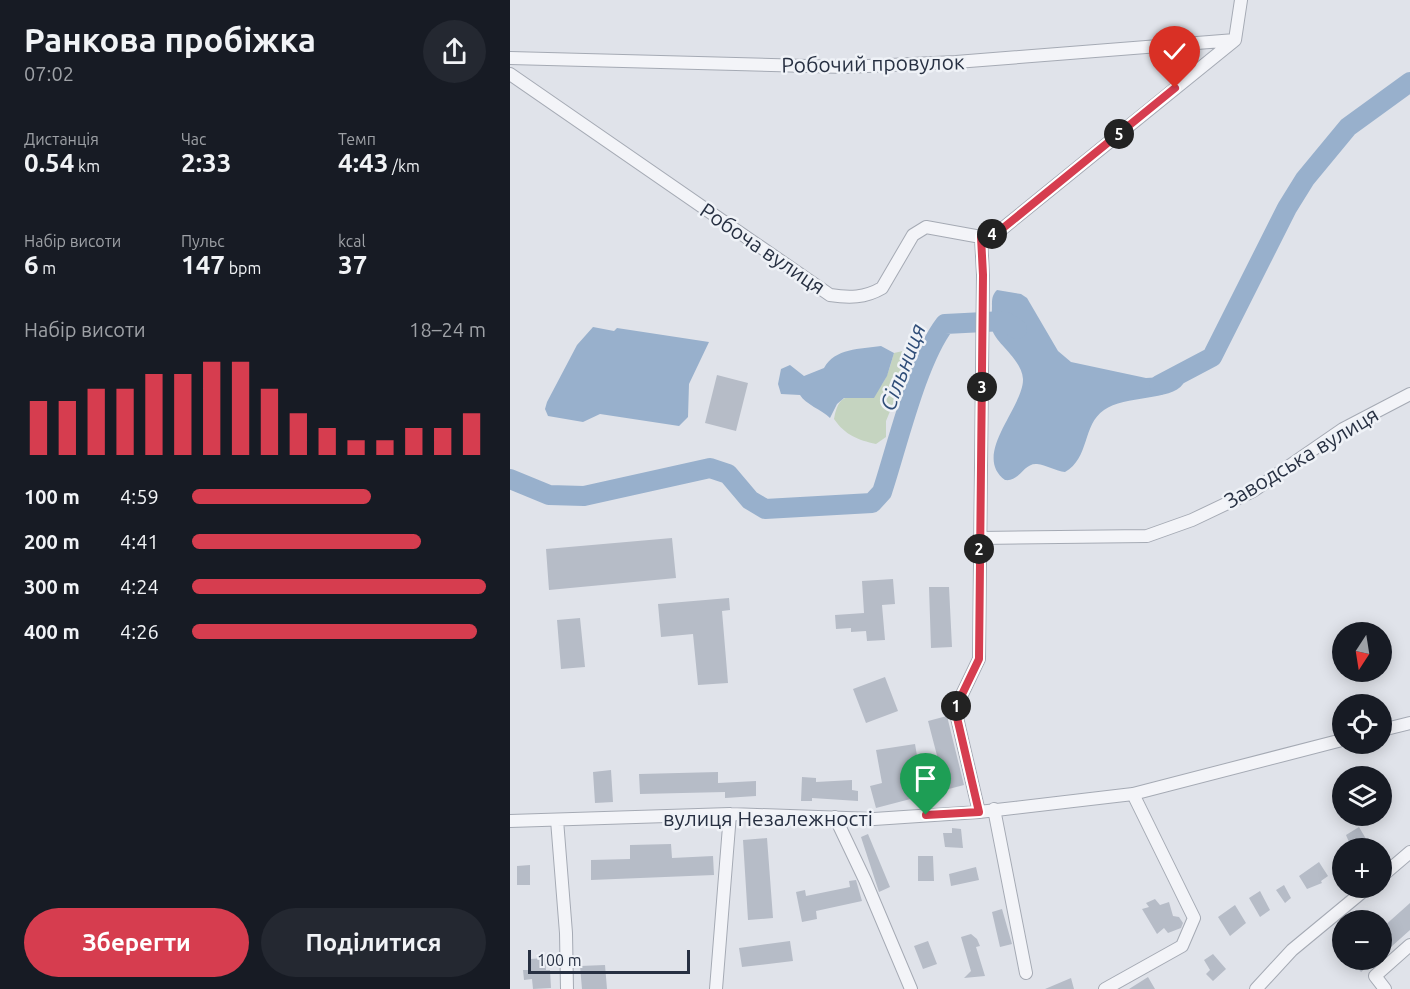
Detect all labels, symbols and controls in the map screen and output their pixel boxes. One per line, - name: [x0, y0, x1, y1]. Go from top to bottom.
- button: share: [423, 20, 486, 83]
- text: Ранкова пробіжка: [24, 21, 316, 58]
- pin: [1149, 26, 1200, 88]
- icon: check: [1158, 35, 1191, 68]
- street label: Робочий провулок: [781, 49, 965, 77]
- text: 07:02: [24, 62, 74, 85]
- pin: 5: [1104, 119, 1134, 149]
- text: 5: [1114, 125, 1124, 143]
- text: Дистанція: [24, 130, 99, 148]
- text: Час: [181, 130, 207, 148]
- text: Темп: [338, 130, 376, 148]
- text: 0.54: [24, 148, 74, 177]
- text: 2:33: [181, 148, 231, 177]
- text: 4:43: [338, 148, 388, 177]
- text: km: [74, 157, 100, 175]
- text: /km: [388, 157, 420, 175]
- street label: Робоча вулиця: [696, 197, 830, 299]
- pin: 4: [977, 219, 1007, 249]
- text: 4: [987, 225, 997, 243]
- text: Набір висоти: [24, 232, 121, 250]
- text: Пульс: [181, 232, 225, 250]
- text: kcal: [338, 232, 366, 250]
- text: 6: [24, 250, 39, 279]
- text: 147: [181, 250, 225, 279]
- text: 37: [338, 250, 367, 279]
- text: m: [39, 259, 56, 277]
- text: bpm: [225, 259, 261, 277]
- text: Набір висоти: [24, 318, 146, 341]
- text: 18–24 m: [409, 318, 486, 341]
- water label: Сільниця: [874, 320, 930, 414]
- pin: 3: [967, 372, 997, 402]
- text: 3: [977, 378, 987, 396]
- street label: Заводська вулиця: [1220, 402, 1382, 512]
- text: 100 m: [24, 485, 80, 508]
- text: 4:59: [120, 485, 159, 508]
- text: 200 m: [24, 530, 80, 553]
- text: 4:41: [120, 530, 159, 553]
- pin: 2: [964, 534, 994, 564]
- text: 2: [974, 540, 984, 558]
- text: 300 m: [24, 575, 80, 598]
- text: 4:24: [120, 575, 159, 598]
- text: 400 m: [24, 620, 80, 643]
- text: 4:26: [120, 620, 159, 643]
- north arrow: [1332, 622, 1392, 682]
- map controls: [1332, 622, 1392, 970]
- pin: 1: [941, 691, 971, 721]
- button: locate: [1332, 694, 1392, 754]
- text: 1: [951, 697, 961, 715]
- pin: [900, 753, 951, 815]
- icon: arrive: [909, 762, 942, 795]
- button: layers: [1332, 766, 1392, 826]
- street label: вулиця Незалежності: [663, 806, 873, 830]
- button: +: [1332, 838, 1392, 898]
- button: Зберегти: [24, 908, 249, 977]
- button: Поділитися: [261, 908, 486, 977]
- button: −: [1332, 910, 1392, 970]
- scale bar: [528, 947, 690, 974]
- text: 100 m: [537, 951, 582, 969]

